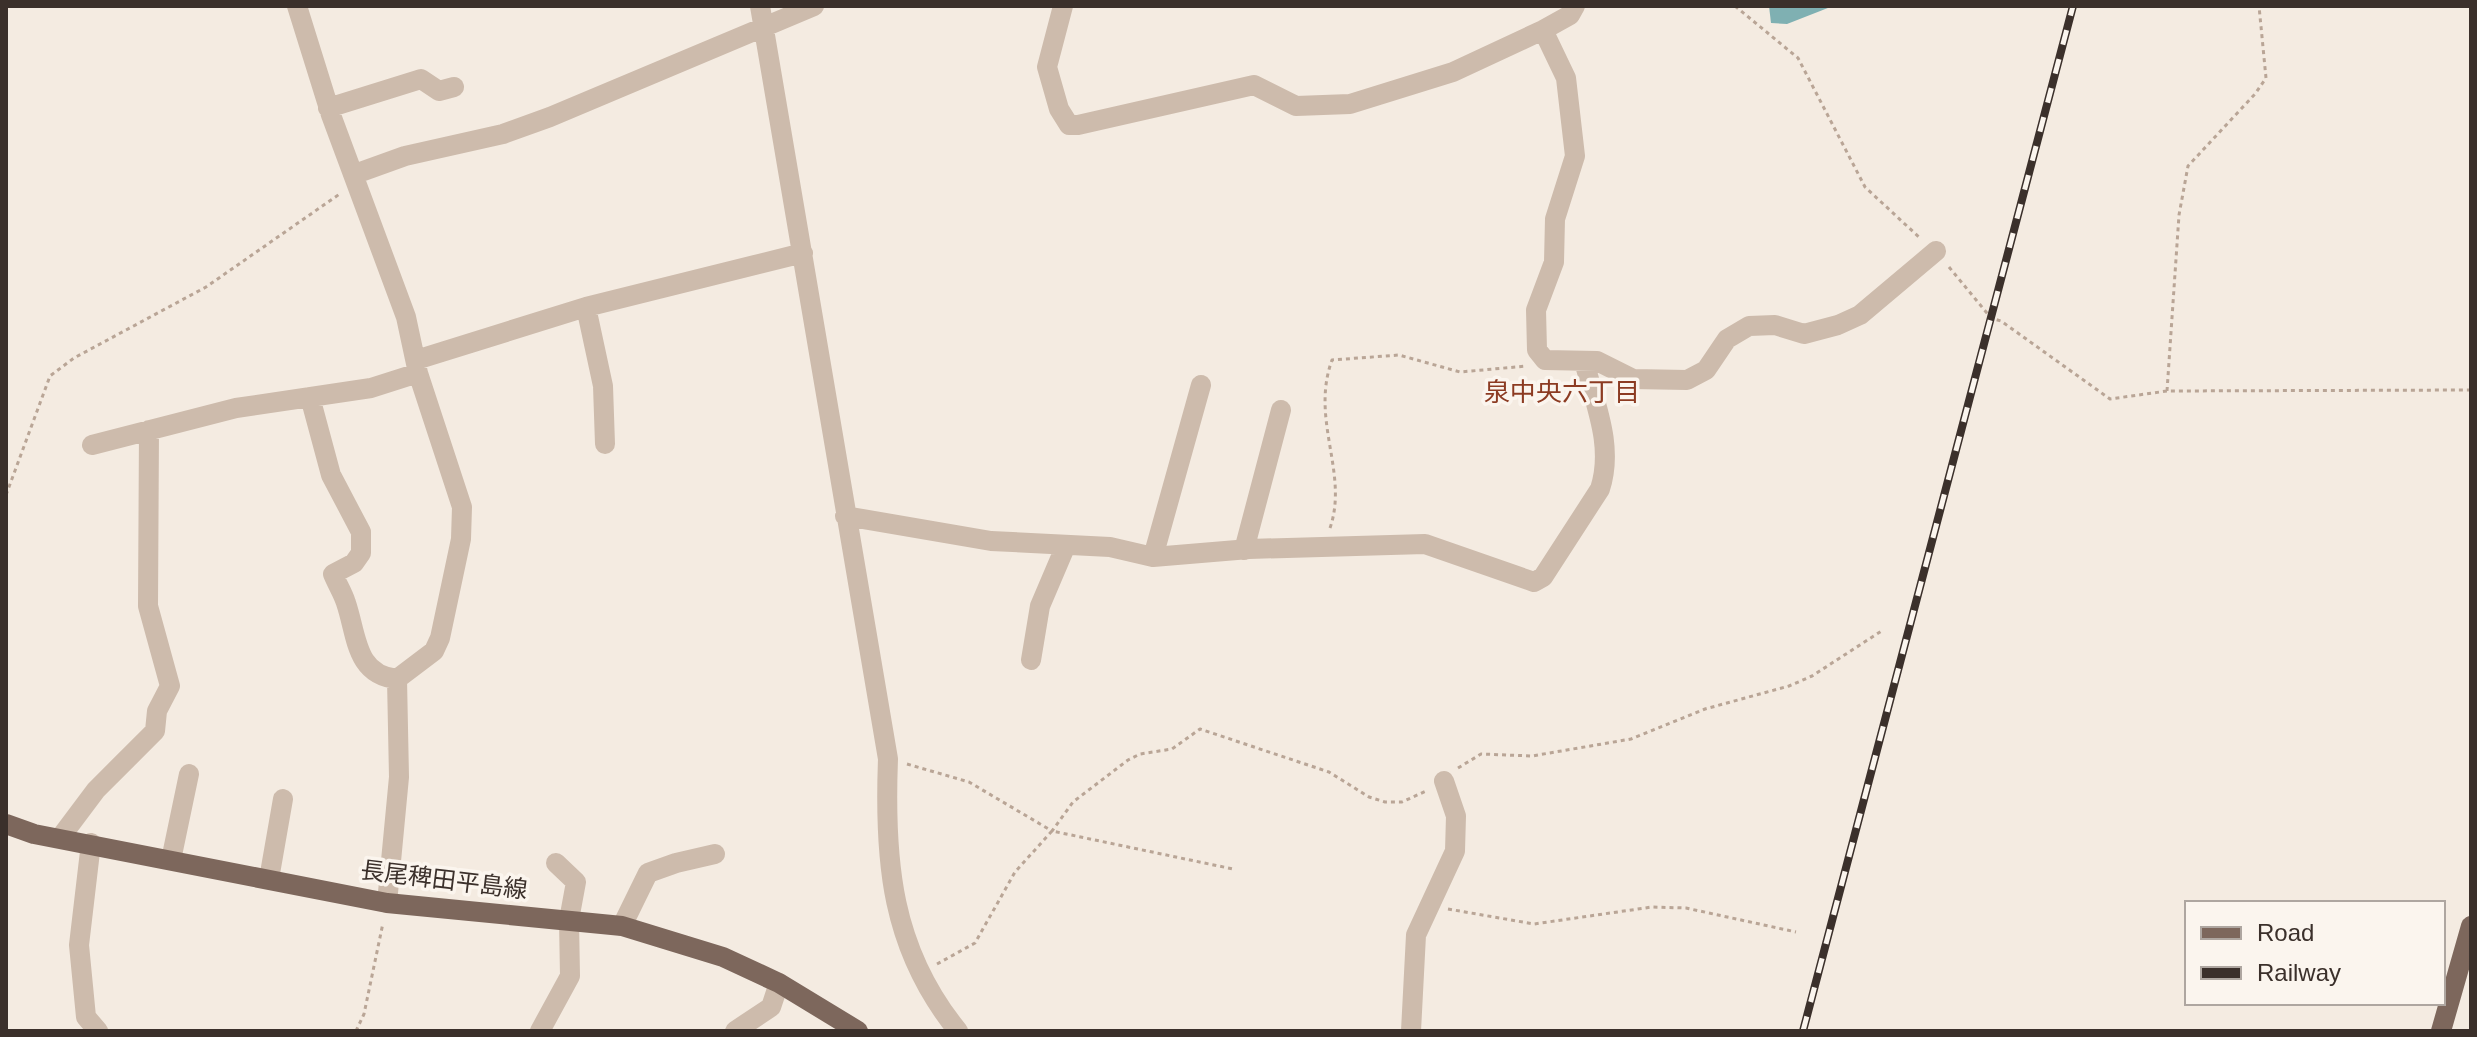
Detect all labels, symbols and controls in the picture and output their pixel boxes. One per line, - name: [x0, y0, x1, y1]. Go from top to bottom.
- district label: 泉中央六丁目: [1484, 377, 1640, 407]
- street label: 長尾稗田平島線: [359, 856, 529, 903]
- legend: [2185, 901, 2445, 1005]
- text: Road: [2257, 919, 2314, 946]
- text: Railway: [2257, 959, 2341, 986]

